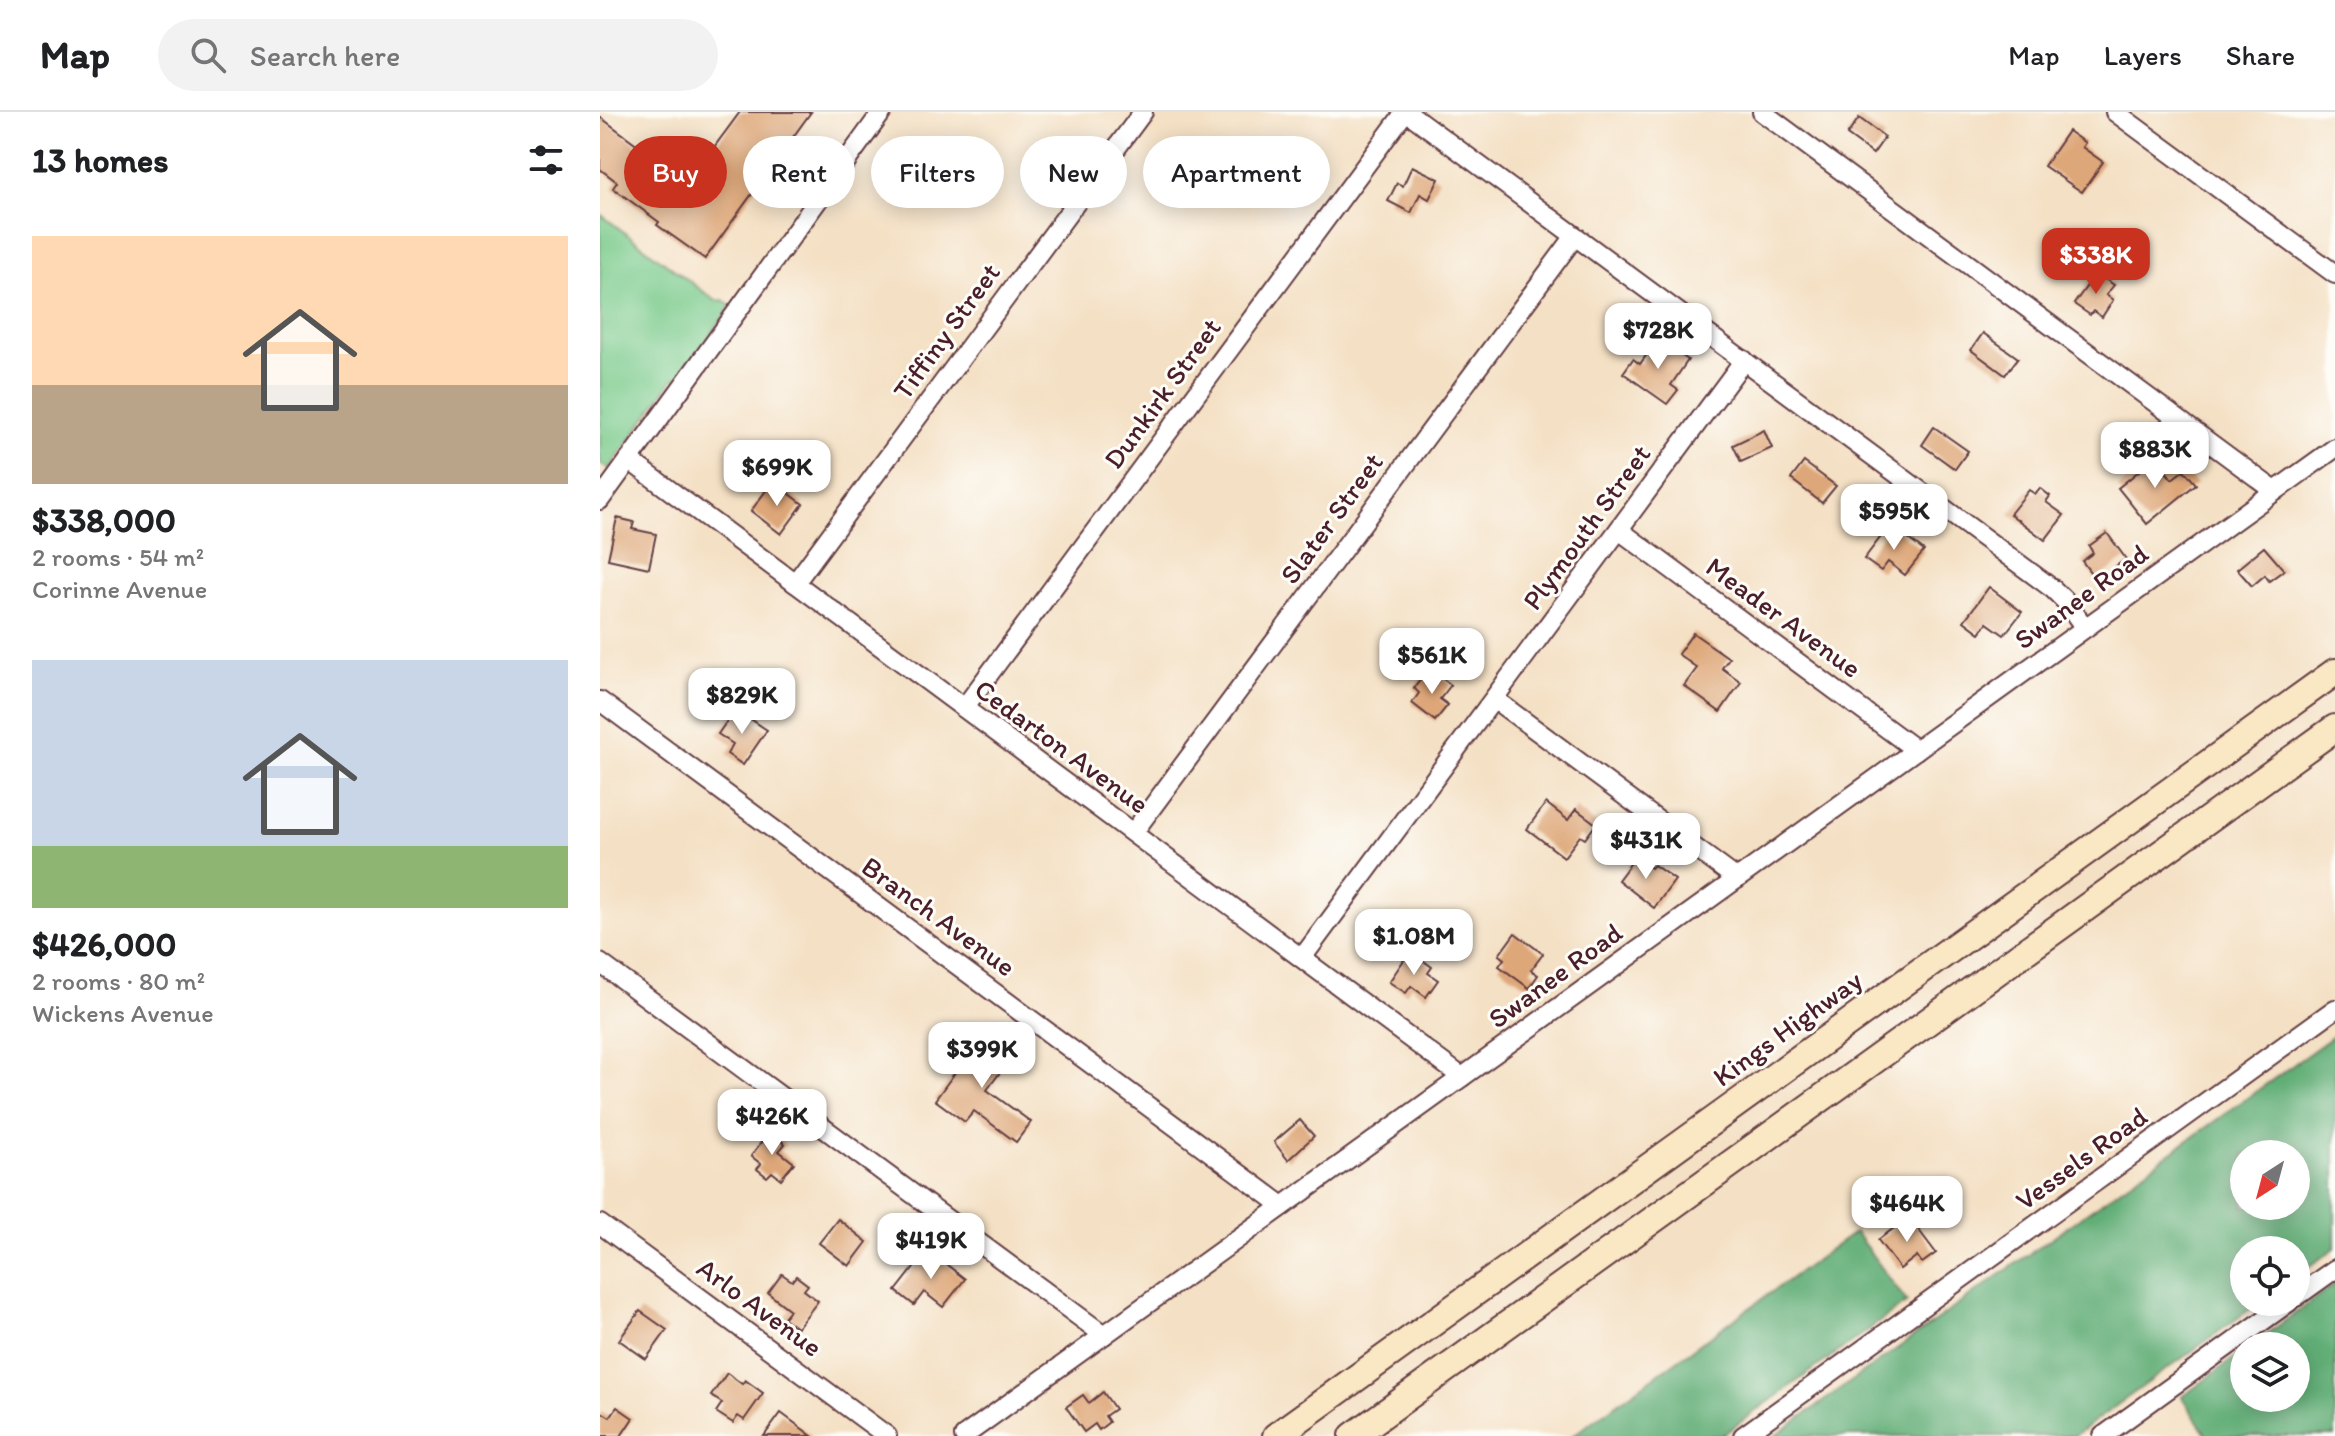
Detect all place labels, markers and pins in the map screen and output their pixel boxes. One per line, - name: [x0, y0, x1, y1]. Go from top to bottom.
- pin: $338K: [2040, 228, 2152, 296]
- pin: $728K: [1602, 303, 1714, 371]
- pin: $883K: [2099, 422, 2211, 490]
- pin: $699K: [721, 440, 833, 508]
- pin: $595K: [1838, 484, 1950, 552]
- pin: $561K: [1376, 628, 1488, 696]
- pin: $829K: [686, 668, 798, 736]
- pin: $431K: [1590, 813, 1702, 881]
- pin: $1.08M: [1349, 909, 1479, 977]
- pin: $399K: [926, 1022, 1038, 1090]
- pin: $426K: [716, 1089, 828, 1157]
- pin: $464K: [1851, 1176, 1963, 1244]
- pin: $419K: [875, 1213, 987, 1281]

